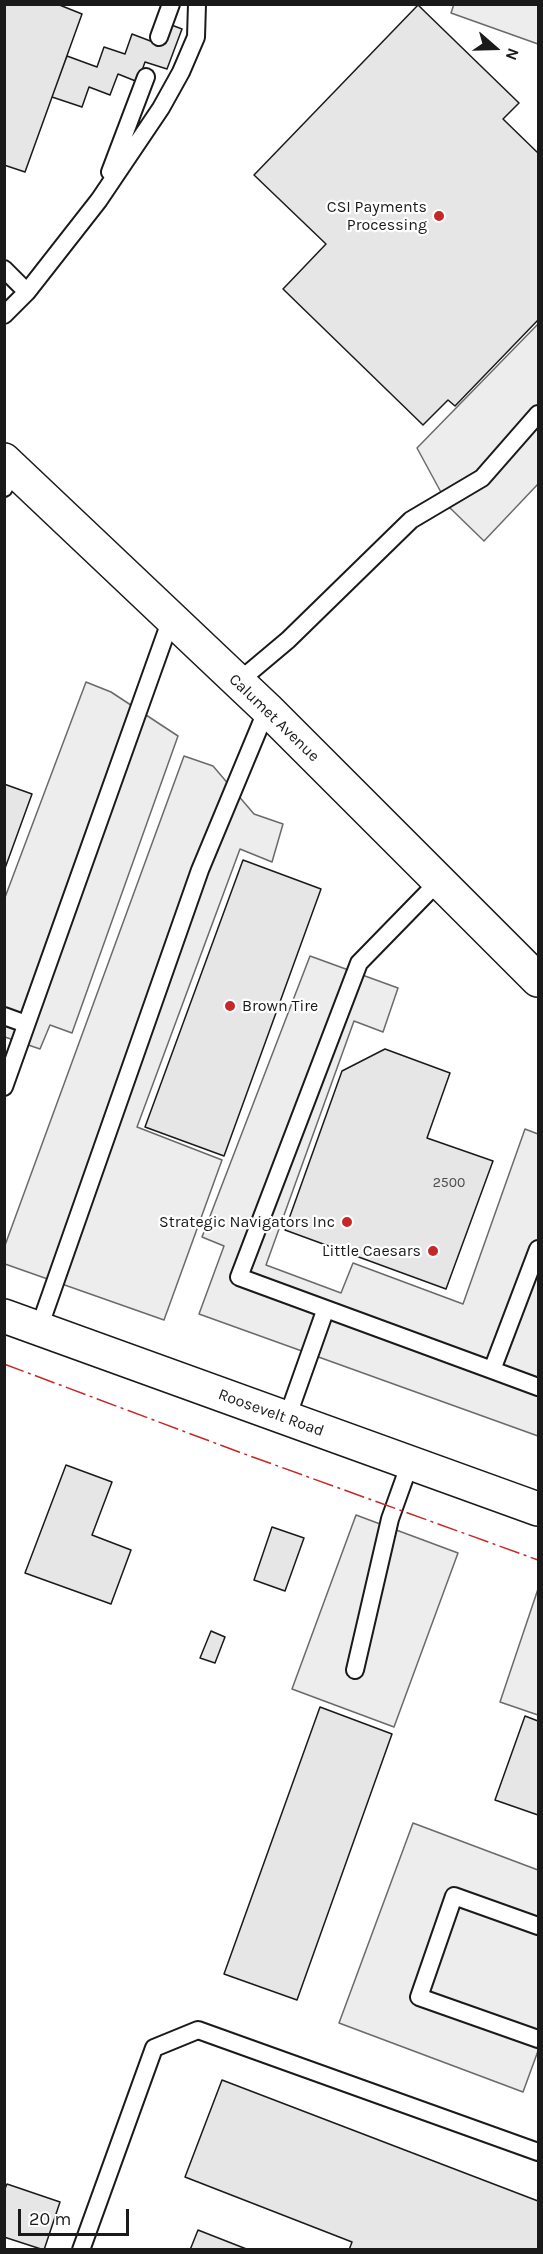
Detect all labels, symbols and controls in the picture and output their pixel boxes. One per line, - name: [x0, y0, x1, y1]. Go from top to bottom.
- north arrow: [465, 18, 525, 78]
- text: N: [501, 46, 523, 63]
- place label: CSI Payments Processing: [327, 197, 427, 235]
- marker: CSI Payments Processing: [432, 209, 446, 223]
- street label: Calumet Avenue: [225, 670, 323, 766]
- place label: Brown Tire: [242, 996, 318, 1016]
- marker: Brown Tire: [223, 999, 237, 1013]
- house number: 2500: [433, 1175, 465, 1191]
- place label: Strategic Navigators Inc: [159, 1212, 335, 1232]
- marker: Strategic Navigators Inc: [340, 1215, 354, 1229]
- place label: Little Caesars: [322, 1241, 421, 1261]
- marker: Little Caesars: [426, 1244, 440, 1258]
- street label: Roosevelt Road: [215, 1385, 327, 1441]
- scale bar: [21, 2197, 132, 2235]
- text: 20 m: [29, 2208, 71, 2230]

